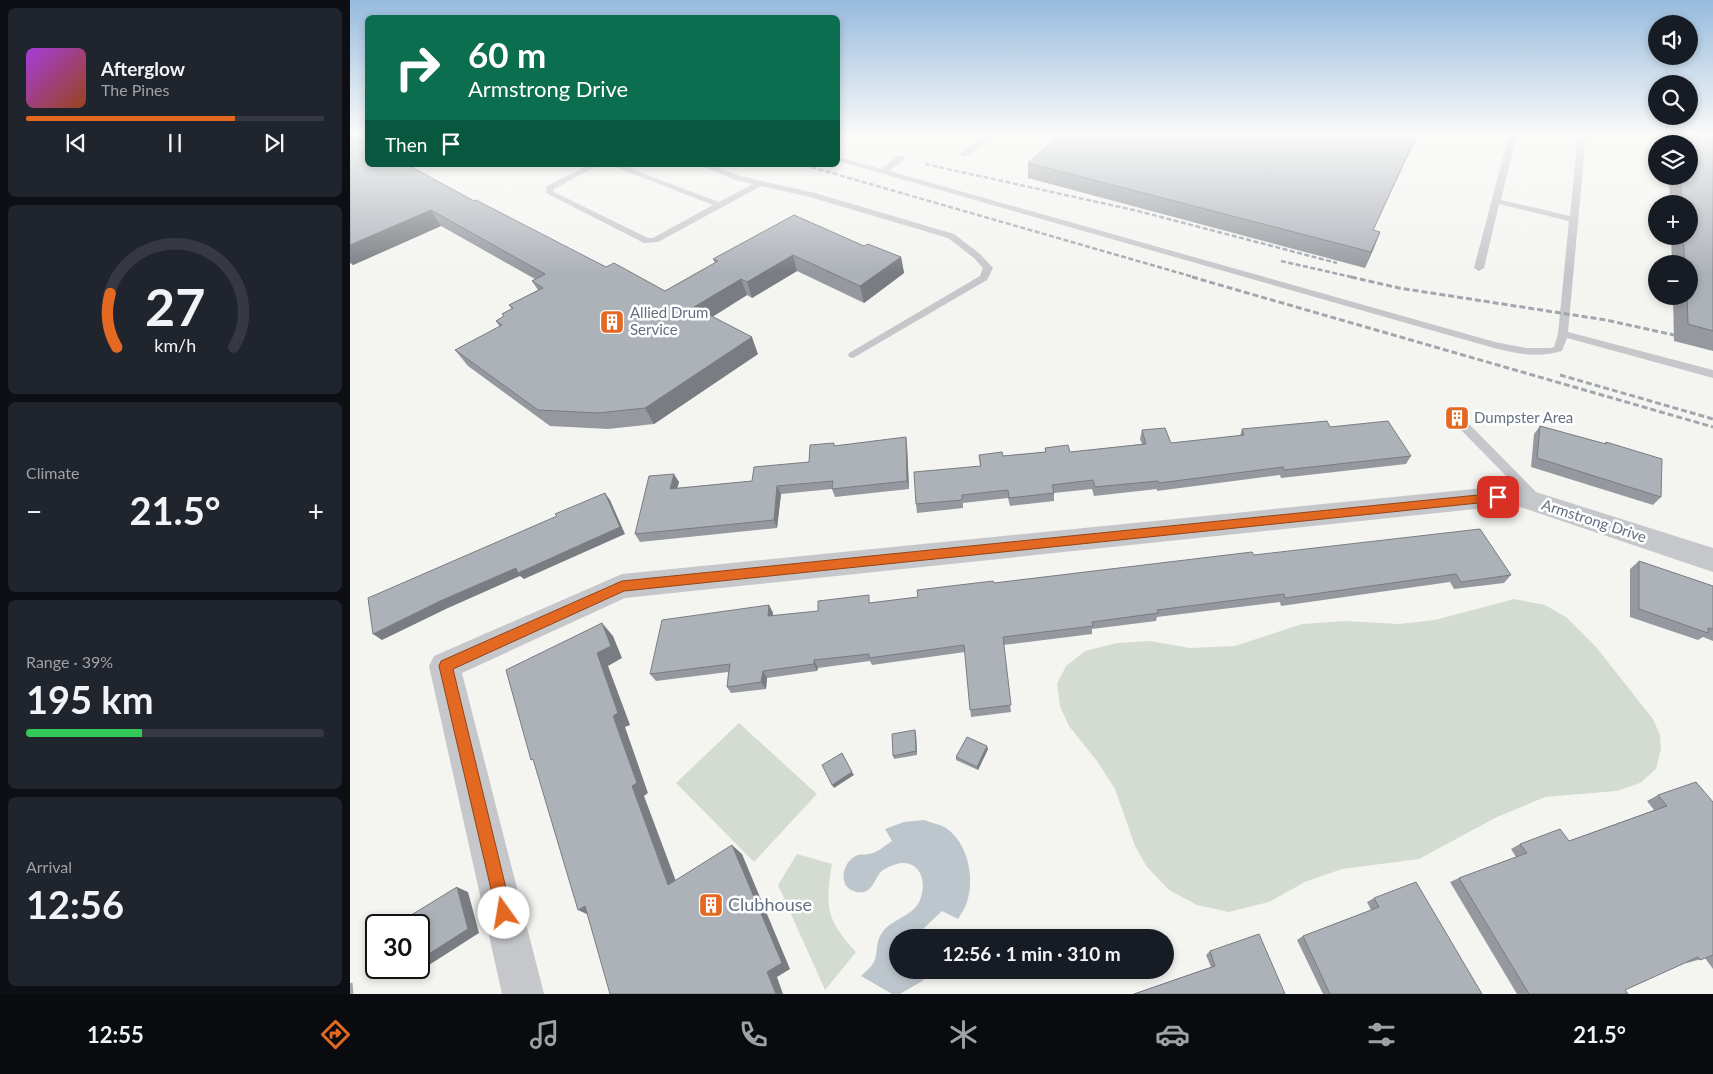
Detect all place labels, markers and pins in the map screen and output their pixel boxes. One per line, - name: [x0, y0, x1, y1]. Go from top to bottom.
- place label: Allied Drum Service: [630, 303, 708, 338]
- building icon: Allied Drum Service: [599, 309, 625, 335]
- building icon: Dumpster Area: [1444, 405, 1470, 431]
- place label: Dumpster Area: [1474, 408, 1573, 426]
- pin: [1477, 476, 1519, 518]
- building icon: Clubhouse: [698, 892, 724, 918]
- place label: Clubhouse: [728, 893, 812, 915]

